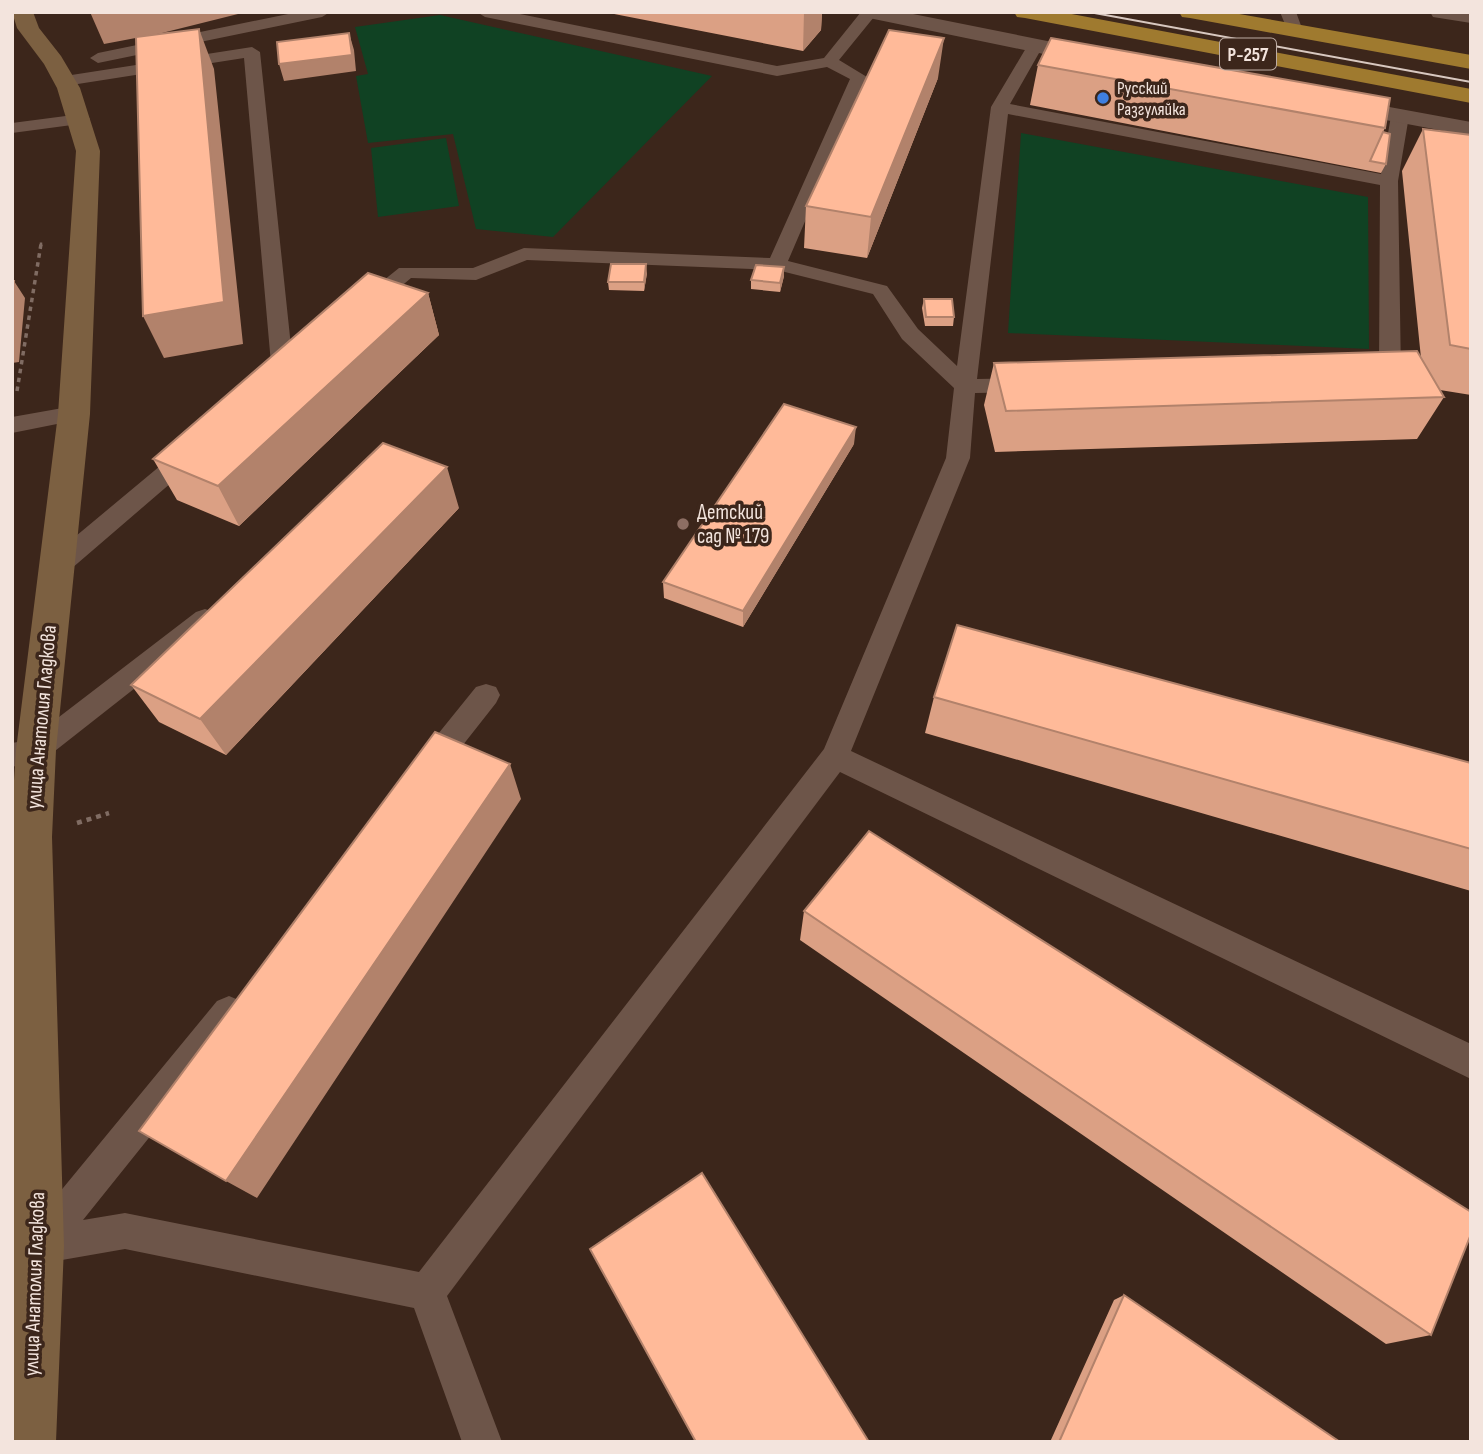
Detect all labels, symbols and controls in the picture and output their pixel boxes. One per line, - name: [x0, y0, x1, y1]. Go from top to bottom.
- road number: Р-257: [1220, 38, 1276, 70]
- place label: Русский Разгуляйка: [1117, 78, 1186, 120]
- marker: Русский Разгуляйка: [1095, 90, 1111, 106]
- place label: Детский сад № 179: [697, 500, 769, 549]
- marker: Детский сад № 179: [675, 516, 691, 532]
- street label: улица Анатолия Гладкова: [21, 624, 62, 810]
- street label: улица Анатолия Гладкова: [19, 1191, 50, 1377]

